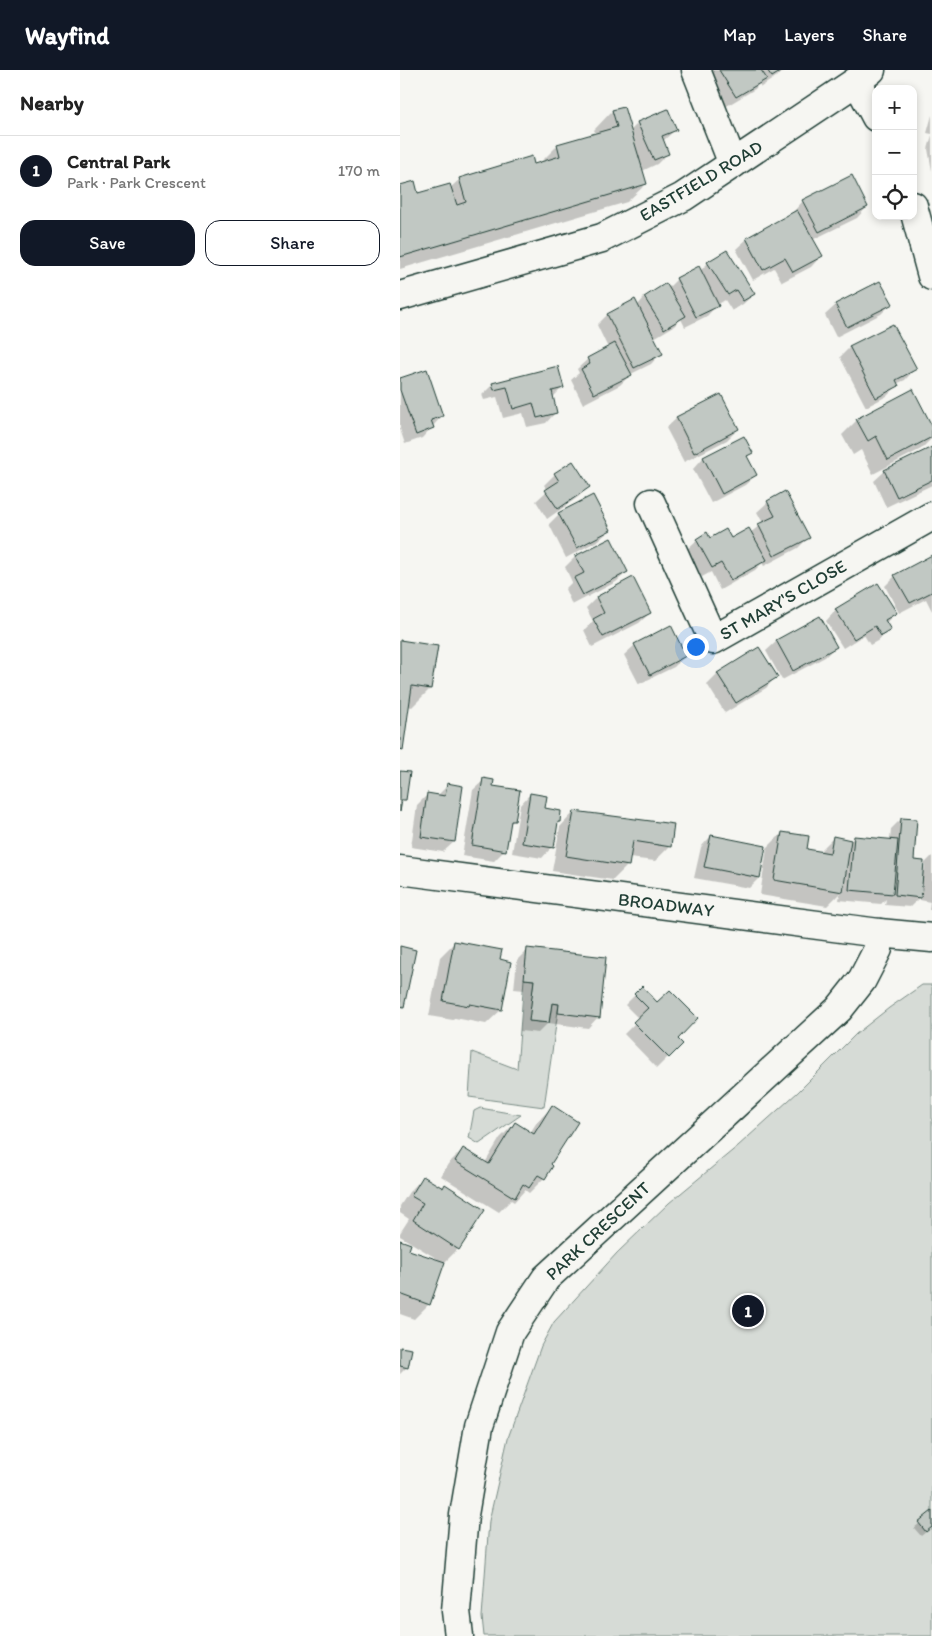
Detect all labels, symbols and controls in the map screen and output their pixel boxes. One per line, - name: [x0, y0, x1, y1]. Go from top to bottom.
- text: Wayfind: [25, 21, 109, 50]
- text: Map: [723, 24, 756, 46]
- text: Layers: [784, 24, 834, 46]
- text: Share: [862, 24, 907, 46]
- map controls: [872, 85, 917, 220]
- button: +: [872, 85, 917, 130]
- text: Nearby: [20, 90, 84, 115]
- button: −: [872, 130, 917, 175]
- street label: EASTFIELD ROAD: [636, 136, 767, 226]
- text: Central Park: [67, 150, 170, 173]
- text: 1: [32, 161, 40, 180]
- text: 170 m: [338, 161, 380, 180]
- text: Park · Park Crescent: [67, 173, 206, 192]
- button: locate: [872, 175, 917, 220]
- button: Save: [20, 220, 195, 266]
- button: Share: [205, 220, 380, 266]
- street label: ST MARY'S CLOSE: [716, 555, 850, 645]
- your location: [683, 634, 709, 660]
- street label: BROADWAY: [617, 888, 716, 922]
- street label: PARK CRESCENT: [541, 1177, 655, 1285]
- pin: 1: [732, 1292, 764, 1330]

